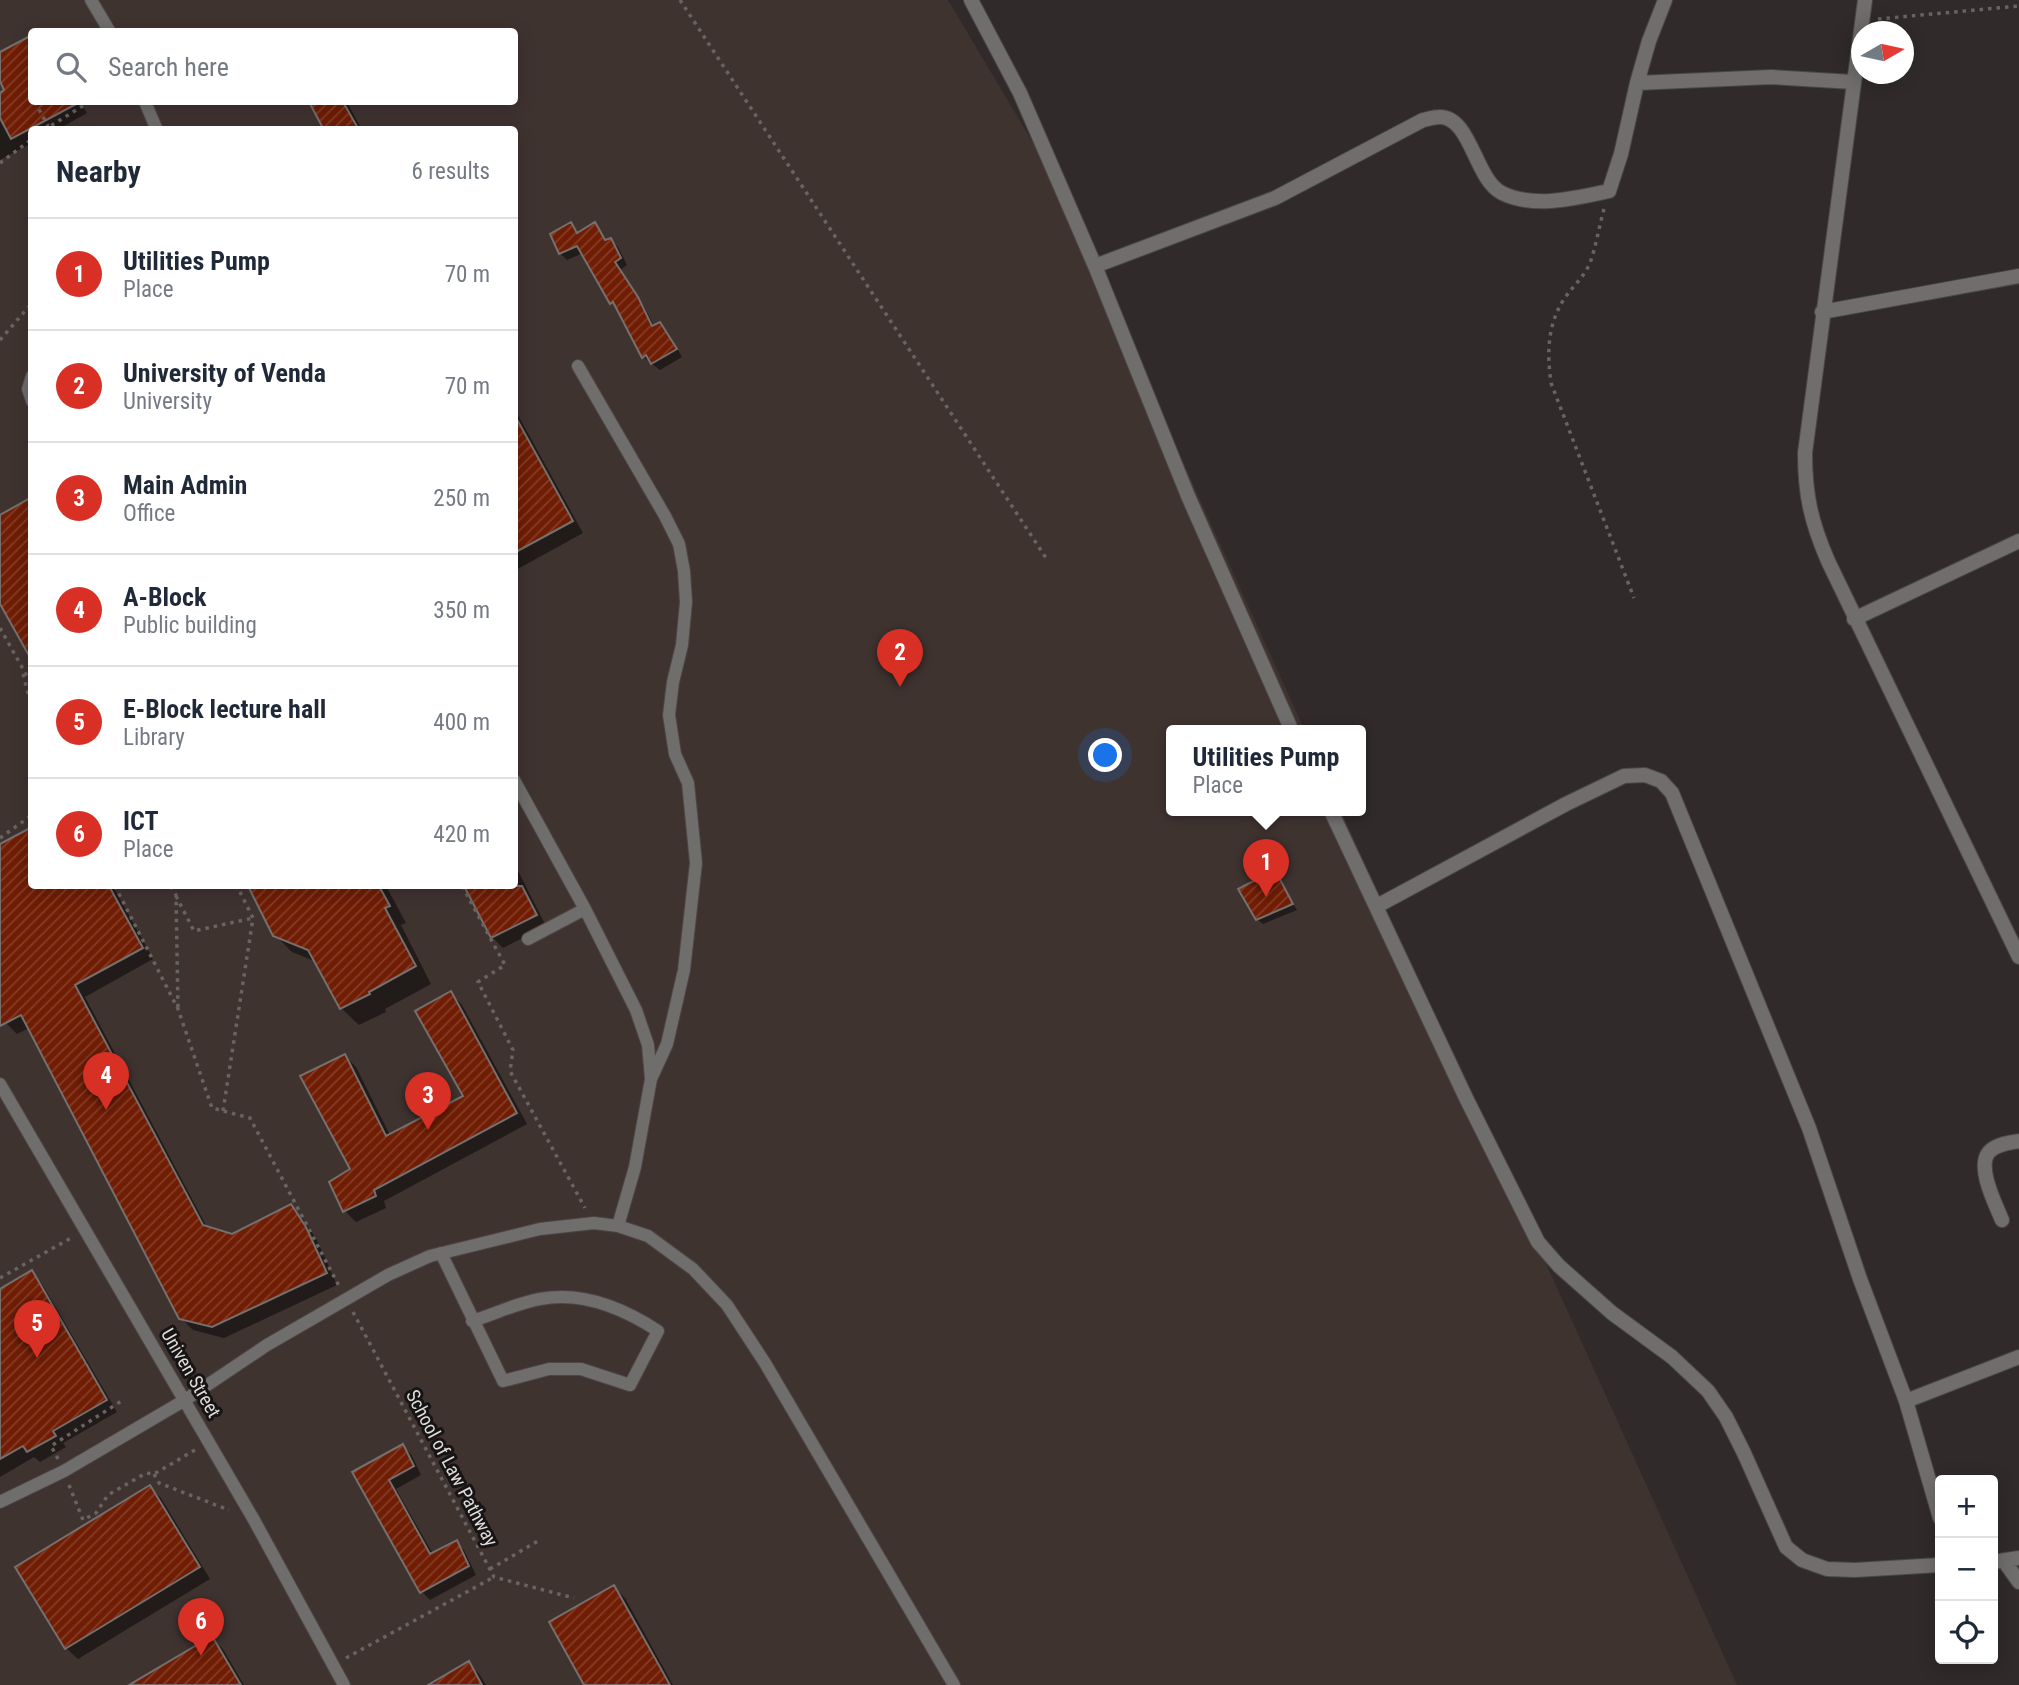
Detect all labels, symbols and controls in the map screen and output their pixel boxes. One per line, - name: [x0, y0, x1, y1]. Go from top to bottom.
- north arrow: [1851, 21, 1914, 84]
- search box: [28, 28, 518, 105]
- icon: search: [52, 48, 90, 86]
- text: Search here: [108, 52, 229, 82]
- text: Nearby: [56, 154, 141, 189]
- text: 6 results: [412, 158, 490, 185]
- text: Utilities Pump: [123, 246, 270, 276]
- text: 1: [73, 261, 85, 288]
- text: 70 m: [445, 261, 490, 288]
- text: Place: [123, 276, 173, 303]
- text: University of Venda: [123, 358, 326, 388]
- text: 2: [73, 373, 85, 400]
- text: 70 m: [445, 373, 490, 400]
- text: University: [123, 388, 212, 415]
- text: Main Admin: [123, 470, 247, 500]
- text: 3: [73, 485, 85, 512]
- text: 250 m: [433, 485, 490, 512]
- text: Office: [123, 500, 175, 527]
- text: A-Block: [123, 582, 206, 612]
- text: 4: [73, 597, 85, 624]
- text: 350 m: [433, 597, 490, 624]
- text: Public building: [123, 612, 257, 639]
- pin: 2: [877, 629, 923, 687]
- text: E-Block lecture hall: [123, 694, 326, 724]
- text: 5: [73, 709, 85, 736]
- text: 400 m: [433, 709, 490, 736]
- text: Library: [123, 724, 185, 751]
- popup: [1166, 725, 1366, 816]
- your location: [1088, 738, 1122, 772]
- text: Utilities Pump: [1193, 742, 1339, 772]
- text: Place: [1193, 772, 1243, 799]
- text: ICT: [123, 806, 159, 836]
- text: 6: [73, 821, 85, 848]
- text: 420 m: [433, 821, 490, 848]
- text: Place: [123, 836, 173, 863]
- pin: 1: [1243, 839, 1289, 897]
- pin: 4: [83, 1052, 129, 1110]
- pin: 3: [405, 1072, 451, 1130]
- pin: 5: [14, 1300, 60, 1358]
- street label: Univen Street: [156, 1324, 226, 1422]
- street label: School of Law Pathway: [401, 1386, 503, 1550]
- map controls: [1935, 1475, 1998, 1664]
- button: +: [1935, 1475, 1998, 1538]
- button: −: [1935, 1538, 1998, 1601]
- pin: 6: [178, 1598, 224, 1656]
- button: locate: [1935, 1601, 1998, 1664]

